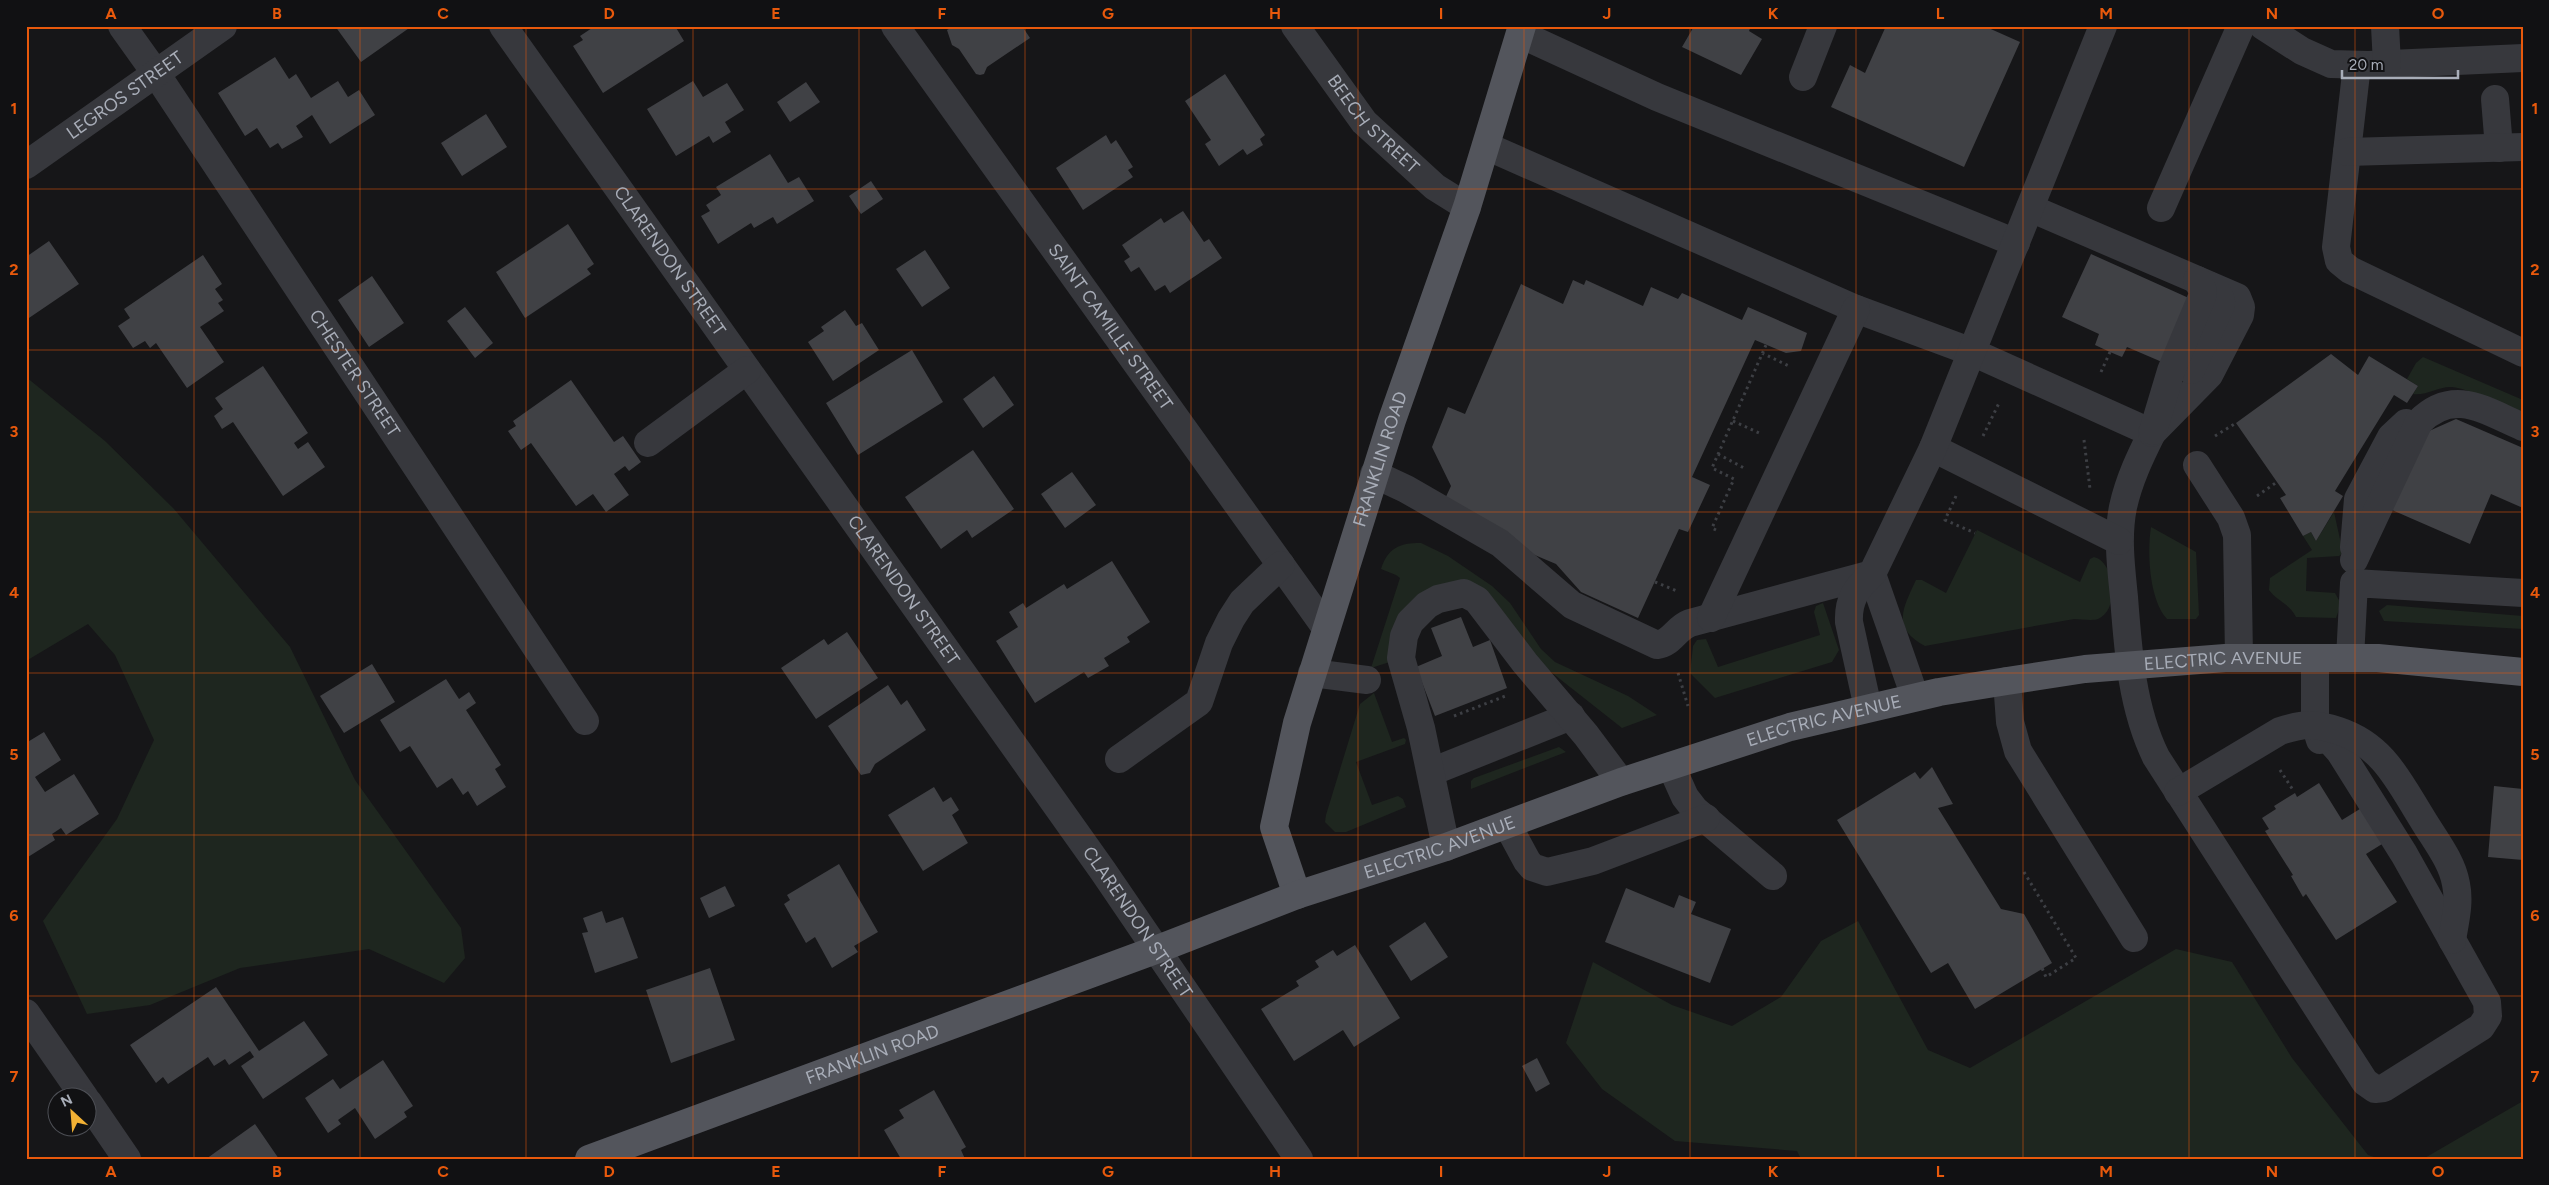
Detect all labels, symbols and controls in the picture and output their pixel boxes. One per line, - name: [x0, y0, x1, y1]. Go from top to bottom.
- text: A: [105, 4, 117, 23]
- text: B: [272, 4, 282, 23]
- text: C: [437, 4, 449, 23]
- text: D: [603, 4, 615, 23]
- text: E: [771, 4, 781, 23]
- text: F: [938, 4, 947, 23]
- text: G: [1102, 4, 1114, 23]
- text: H: [1269, 4, 1281, 23]
- text: I: [1439, 4, 1443, 23]
- text: J: [1603, 4, 1611, 23]
- text: K: [1768, 4, 1779, 23]
- text: L: [1936, 4, 1945, 23]
- text: M: [2099, 4, 2113, 23]
- text: N: [2266, 4, 2278, 23]
- text: O: [2432, 4, 2445, 23]
- street label: LEGROS STREET: [62, 46, 188, 144]
- scale bar: [2342, 48, 2458, 80]
- text: 20 m: [2349, 56, 2383, 74]
- street label: BEECH STREET: [1323, 70, 1424, 178]
- text: 1: [11, 99, 17, 118]
- text: 1: [2532, 99, 2538, 118]
- street label: CLARENDON STREET: [609, 182, 730, 340]
- street label: SAINT CAMILLE STREET: [1043, 239, 1177, 414]
- text: 2: [9, 260, 19, 279]
- text: 2: [2530, 260, 2540, 279]
- street label: CHESTER STREET: [305, 305, 405, 441]
- street label: FRANKLIN ROAD: [1348, 389, 1412, 529]
- text: 3: [10, 422, 19, 441]
- text: 3: [2531, 422, 2540, 441]
- street label: CLARENDON STREET: [843, 511, 964, 670]
- text: 4: [9, 583, 19, 602]
- text: 4: [2530, 583, 2540, 602]
- street label: ELECTRIC AVENUE: [2143, 647, 2303, 675]
- street label: ELECTRIC AVENUE: [1744, 690, 1903, 751]
- text: 5: [9, 745, 19, 764]
- text: 5: [2530, 745, 2540, 764]
- street label: ELECTRIC AVENUE: [1361, 811, 1519, 884]
- street label: CLARENDON STREET: [1078, 842, 1197, 1002]
- text: 6: [9, 906, 19, 925]
- text: 6: [2530, 906, 2540, 925]
- street label: FRANKLIN ROAD: [803, 1020, 942, 1089]
- text: 7: [10, 1067, 19, 1086]
- text: 7: [2531, 1067, 2540, 1086]
- north arrow: [48, 1088, 98, 1138]
- text: N: [58, 1091, 75, 1111]
- text: A: [105, 1162, 117, 1181]
- text: B: [272, 1162, 282, 1181]
- text: C: [437, 1162, 449, 1181]
- text: D: [603, 1162, 615, 1181]
- text: E: [771, 1162, 781, 1181]
- text: F: [938, 1162, 947, 1181]
- text: G: [1102, 1162, 1114, 1181]
- text: H: [1269, 1162, 1281, 1181]
- text: I: [1439, 1162, 1443, 1181]
- text: J: [1603, 1162, 1611, 1181]
- text: K: [1768, 1162, 1779, 1181]
- text: L: [1936, 1162, 1945, 1181]
- text: M: [2099, 1162, 2113, 1181]
- text: N: [2266, 1162, 2278, 1181]
- text: O: [2432, 1162, 2445, 1181]

